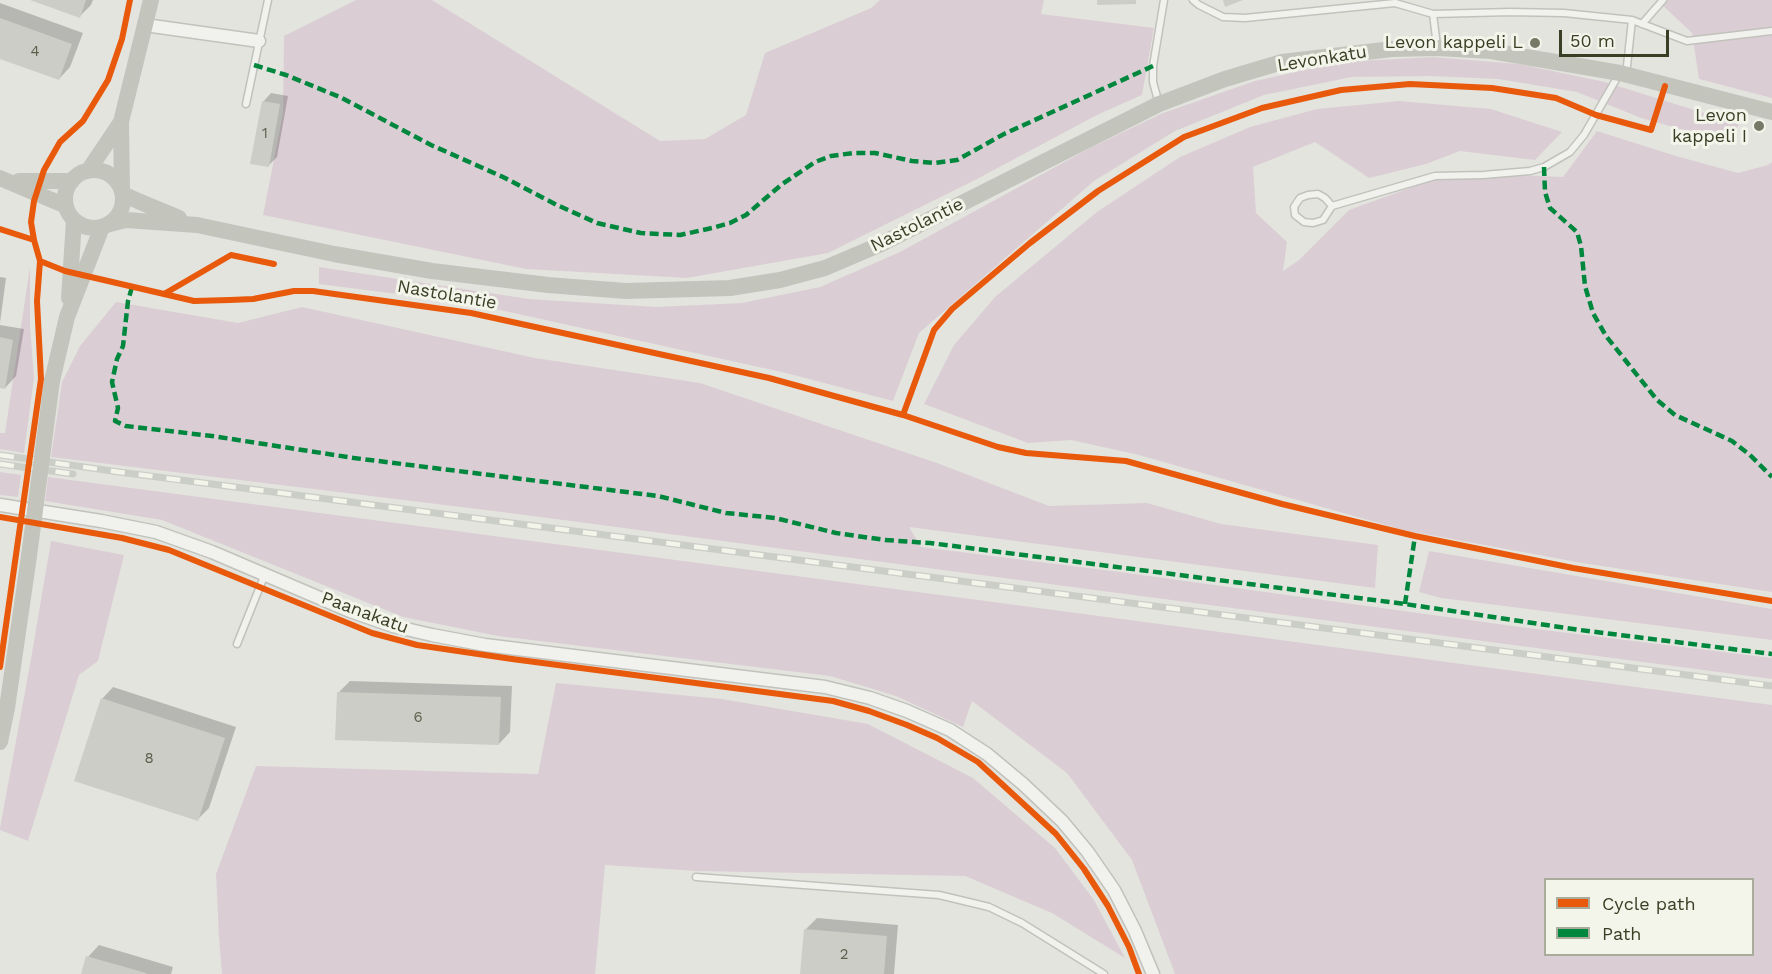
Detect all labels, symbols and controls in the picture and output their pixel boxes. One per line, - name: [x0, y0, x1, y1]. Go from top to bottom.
- scale bar: [1562, 18, 1672, 56]
- text: 50 m: [1570, 30, 1615, 51]
- place label: Levon kappeli L: [1385, 32, 1523, 54]
- marker: Levon kappeli L: [1528, 36, 1542, 50]
- street label: Levonkatu: [1276, 41, 1368, 77]
- house number: 4: [30, 43, 40, 61]
- place label: Levon kappeli I: [1672, 105, 1747, 148]
- marker: Levon kappeli I: [1752, 119, 1766, 133]
- house number: 1: [262, 125, 268, 143]
- street label: Nastolantie: [867, 193, 967, 257]
- street label: Nastolantie: [396, 276, 498, 314]
- street label: Paanakatu: [318, 587, 412, 639]
- house number: 6: [413, 709, 423, 727]
- house number: 8: [144, 750, 154, 768]
- legend: [1544, 878, 1754, 956]
- text: Cycle path: [1602, 893, 1696, 914]
- text: Path: [1602, 923, 1642, 944]
- house number: 2: [840, 946, 848, 964]

